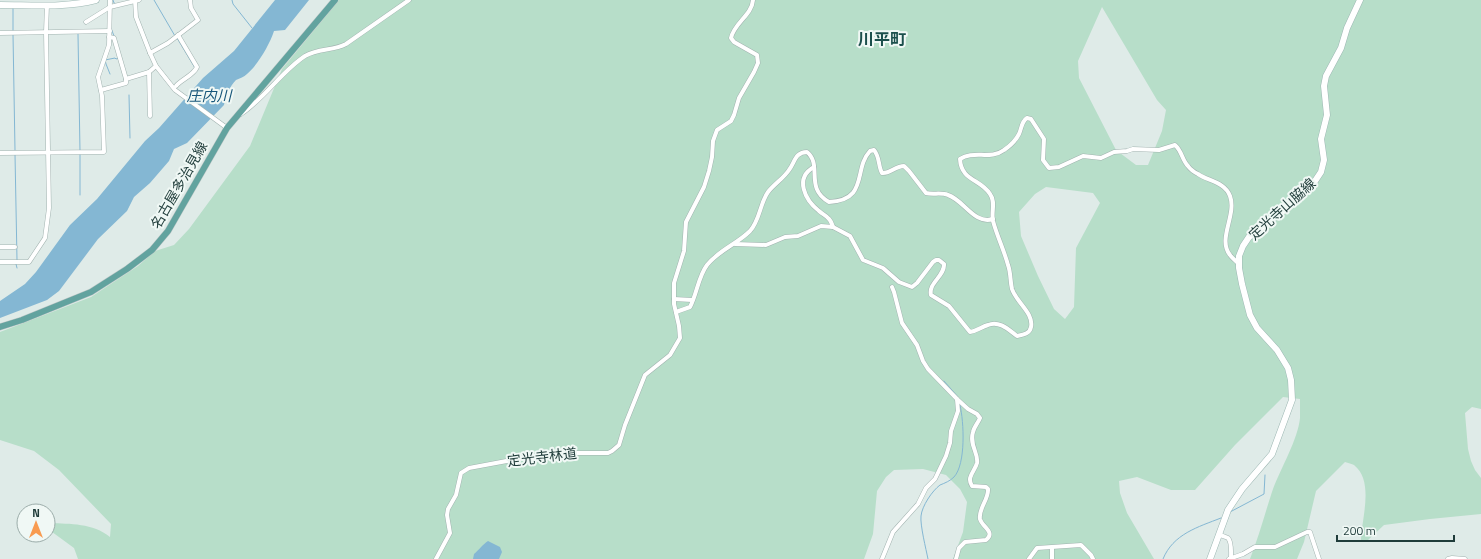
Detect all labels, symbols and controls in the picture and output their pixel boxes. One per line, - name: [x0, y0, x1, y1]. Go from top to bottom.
- district label: 川平町: [858, 27, 906, 51]
- water label: 庄内川: [186, 84, 233, 107]
- street label: 名古屋多治見線: [145, 137, 212, 232]
- street label: 定光寺山脇線: [1243, 173, 1320, 245]
- street label: 定光寺林道: [506, 442, 578, 471]
- north arrow: [16, 503, 56, 543]
- text: N: [32, 505, 40, 521]
- scale bar: [1337, 517, 1454, 543]
- text: 200 m: [1343, 521, 1376, 540]

